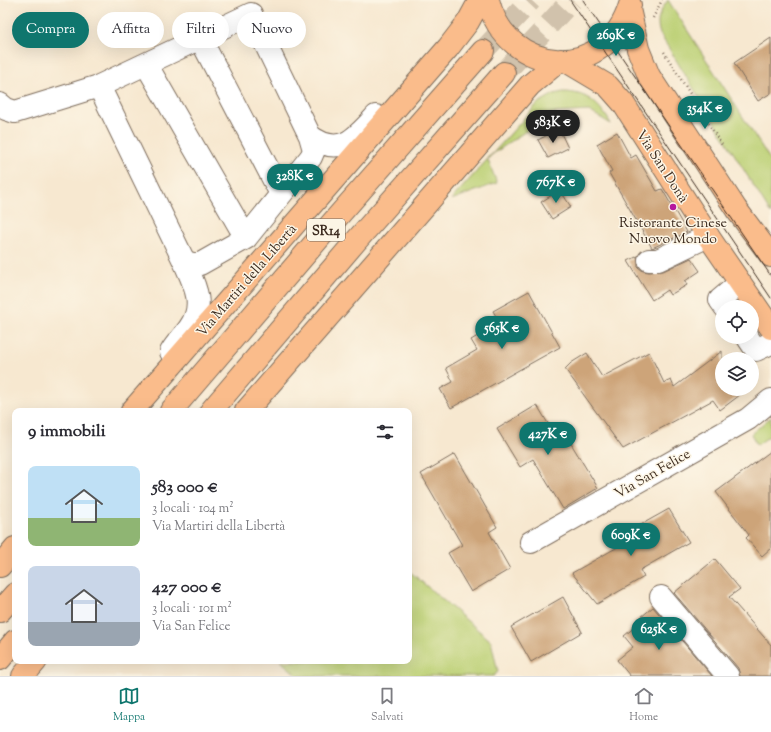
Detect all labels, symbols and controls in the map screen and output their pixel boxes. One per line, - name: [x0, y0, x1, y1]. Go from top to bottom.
- chip: Compra: [12, 12, 89, 48]
- chip: Affitta: [97, 12, 164, 48]
- chip: Filtri: [172, 12, 229, 48]
- chip: Nuovo: [237, 12, 306, 48]
- pin: 269K €: [583, 23, 649, 57]
- text: 269K €: [596, 27, 636, 45]
- pin: 354K €: [672, 96, 738, 130]
- text: 354K €: [687, 100, 723, 118]
- pin: 583K €: [520, 110, 586, 144]
- text: 583K €: [535, 114, 571, 132]
- street label: Via San Donà: [630, 127, 693, 208]
- pin: 328K €: [262, 164, 328, 198]
- text: 328K €: [276, 168, 314, 186]
- pin: 767K €: [523, 170, 589, 204]
- text: 767K €: [536, 174, 576, 192]
- marker: Ristorante Cinese Nuovo Mondo: [668, 202, 678, 212]
- place label: Ristorante Cinese Nuovo Mondo: [619, 214, 727, 250]
- road number: SR14: [307, 219, 345, 241]
- street label: Via Martiri della Libertà: [193, 220, 303, 342]
- map controls: [715, 300, 759, 396]
- button: locate: [715, 300, 759, 344]
- pin: 565K €: [469, 316, 535, 350]
- text: 565K €: [484, 320, 520, 338]
- button: layers: [715, 352, 759, 396]
- text: 9 immobili: [28, 420, 106, 444]
- icon: filters: [374, 421, 396, 443]
- pin: 427K €: [515, 422, 581, 456]
- text: 427K €: [528, 426, 568, 444]
- street label: Via San Felice: [611, 445, 695, 505]
- text: 583 000 €: [152, 476, 218, 500]
- icon: home: [60, 482, 108, 530]
- text: 3 locali · 104 m²: [152, 500, 234, 518]
- text: Via Martiri della Libertà: [152, 518, 285, 536]
- pin: 609K €: [598, 523, 664, 557]
- text: 609K €: [611, 527, 651, 545]
- text: 427 000 €: [152, 576, 222, 600]
- icon: home: [60, 582, 108, 630]
- text: 3 locali · 101 m²: [152, 600, 232, 618]
- pin: 625K €: [626, 617, 692, 651]
- text: Via San Felice: [152, 618, 231, 636]
- text: 625K €: [640, 621, 678, 639]
- tab: Mappa: [113, 685, 145, 725]
- tab: Salvati: [371, 685, 403, 725]
- tab: Home: [629, 685, 658, 725]

